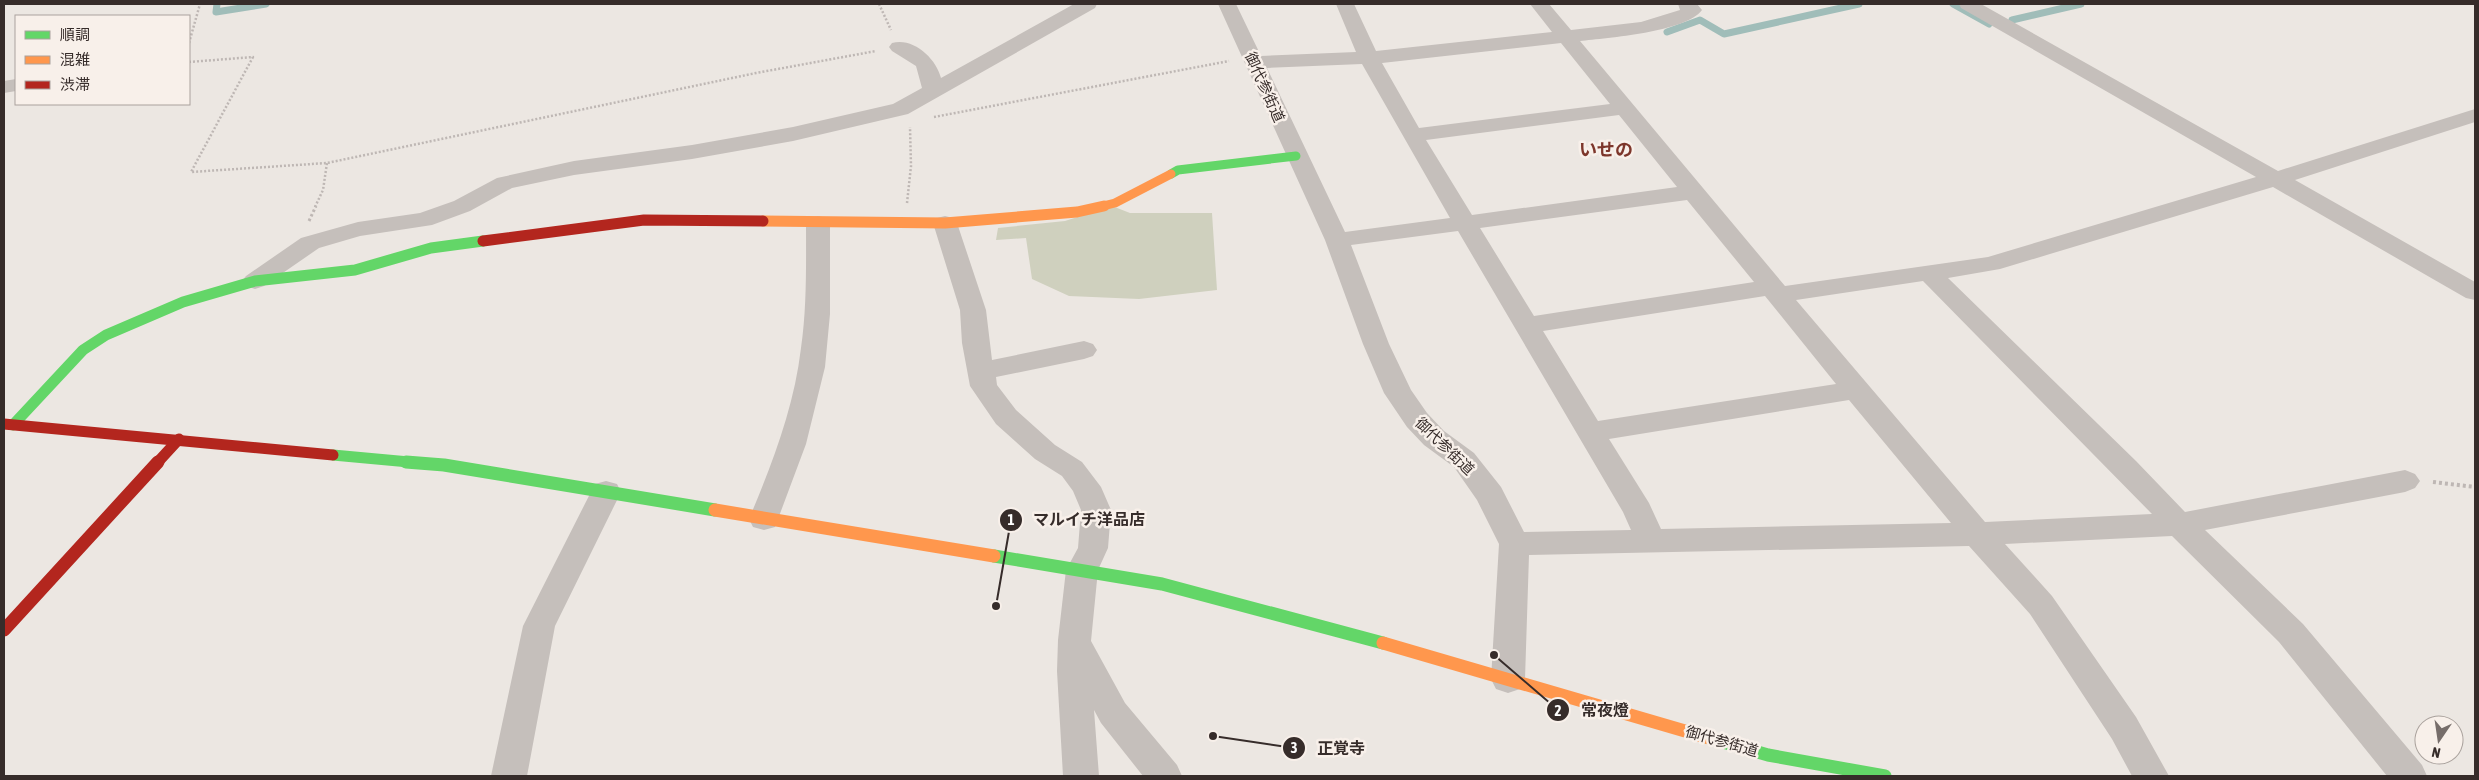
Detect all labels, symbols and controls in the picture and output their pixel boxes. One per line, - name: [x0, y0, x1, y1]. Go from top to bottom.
- legend: [15, 15, 190, 105]
- text: 順調: [60, 26, 90, 43]
- street label: 御代参街道: [1242, 49, 1288, 125]
- text: 混雑: [60, 51, 90, 68]
- text: 渋滞: [60, 76, 90, 93]
- district label: いせの: [1579, 139, 1633, 160]
- street label: 御代参街道: [1412, 414, 1478, 478]
- callout: マルイチ洋品店: [998, 504, 1155, 535]
- text: マルイチ洋品店: [1033, 510, 1145, 528]
- text: 1: [1007, 511, 1015, 528]
- callout: 常夜燈: [1546, 695, 1639, 726]
- text: 常夜燈: [1581, 701, 1629, 719]
- text: 2: [1554, 702, 1562, 719]
- north arrow: [2414, 715, 2464, 765]
- street label: 御代参街道: [1684, 722, 1760, 760]
- callout: 正覚寺: [1282, 732, 1375, 763]
- text: 3: [1290, 739, 1298, 756]
- text: 正覚寺: [1317, 739, 1365, 757]
- text: N: [2430, 744, 2442, 761]

